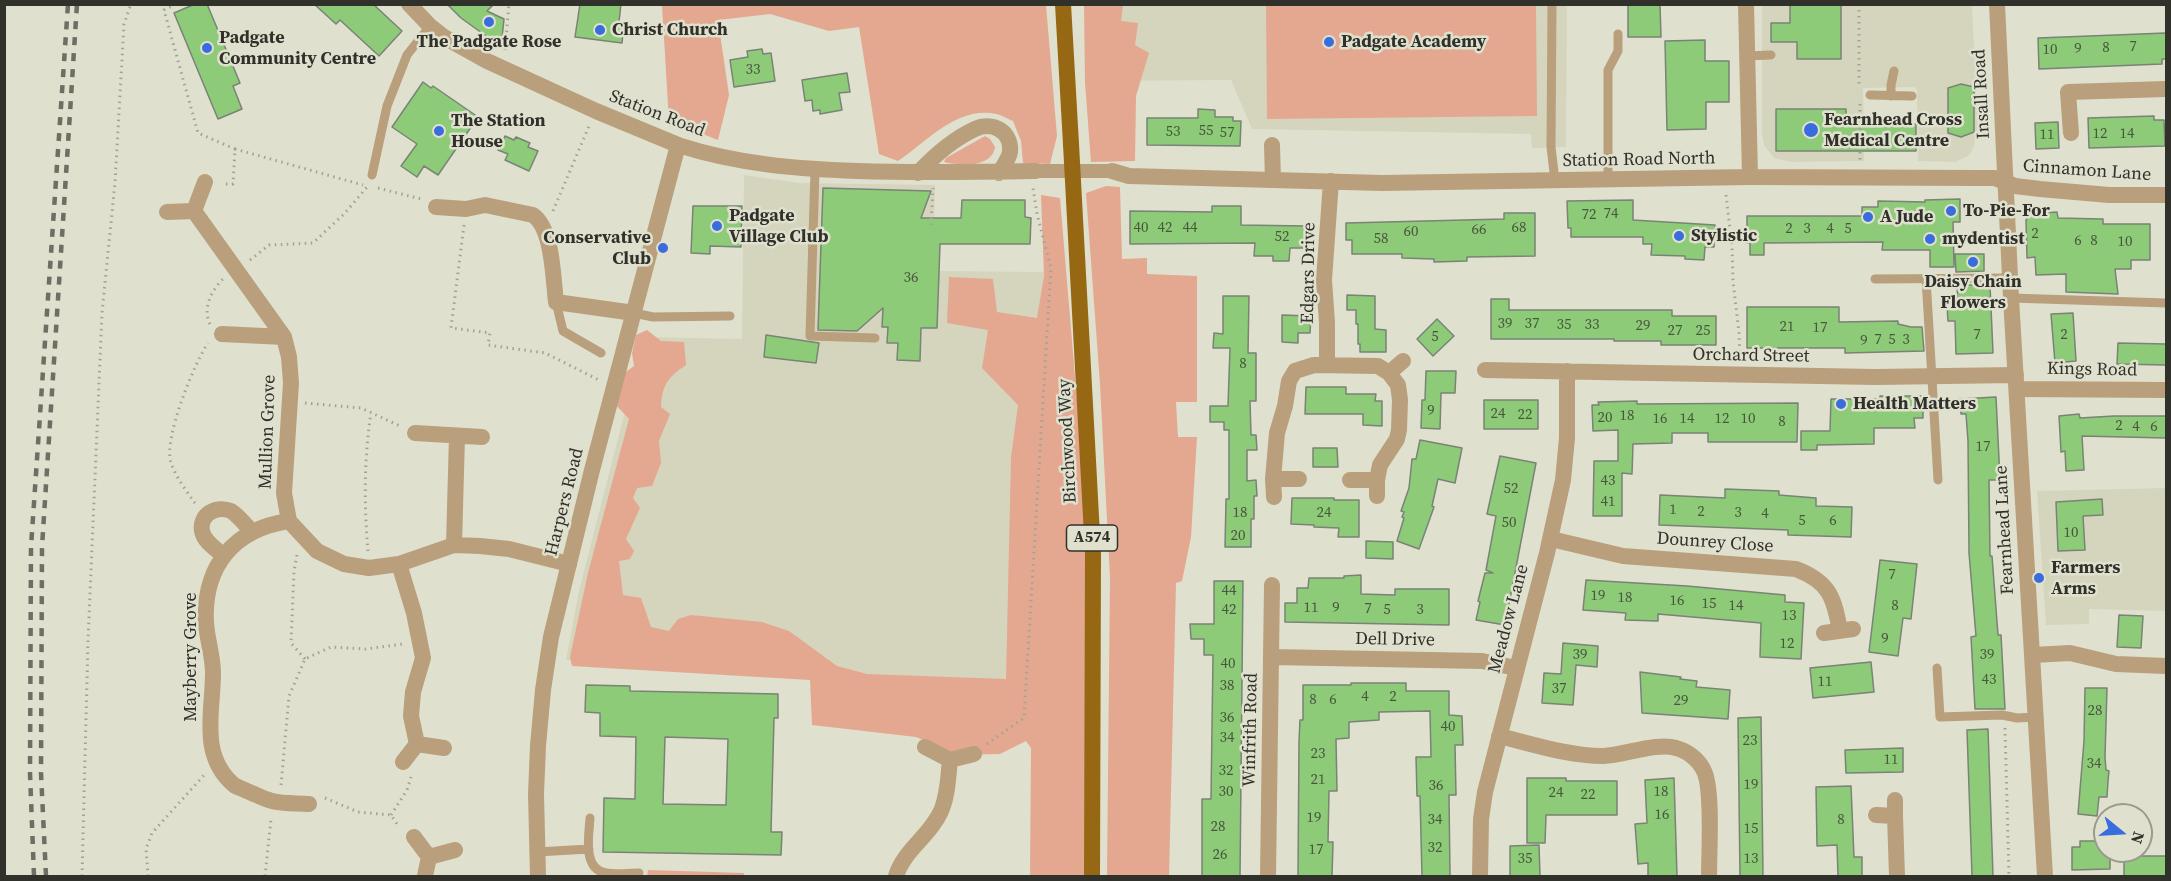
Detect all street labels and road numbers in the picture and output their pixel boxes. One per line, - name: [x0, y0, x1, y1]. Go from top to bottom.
- street label: Insall Road: [1969, 48, 1995, 140]
- street label: Station Road: [606, 86, 708, 142]
- street label: Station Road North: [1562, 148, 1716, 172]
- street label: Cinnamon Lane: [2022, 156, 2152, 186]
- street label: Edgars Drive: [1297, 222, 1321, 324]
- street label: Orchard Street: [1692, 344, 1810, 368]
- street label: Kings Road: [2047, 358, 2137, 382]
- street label: Mullion Grove: [255, 374, 281, 490]
- street label: Birchwood Way: [1054, 378, 1082, 504]
- street label: Harpers Road: [541, 446, 589, 558]
- street label: Fearnhead Lane: [1991, 465, 2019, 595]
- road number: A574: [1066, 525, 1118, 551]
- street label: Dounrey Close: [1656, 528, 1774, 558]
- street label: Meadow Lane: [1484, 562, 1534, 676]
- street label: Mayberry Grove: [180, 592, 202, 722]
- street label: Dell Drive: [1355, 629, 1435, 651]
- street label: Winfrith Road: [1239, 673, 1263, 787]

